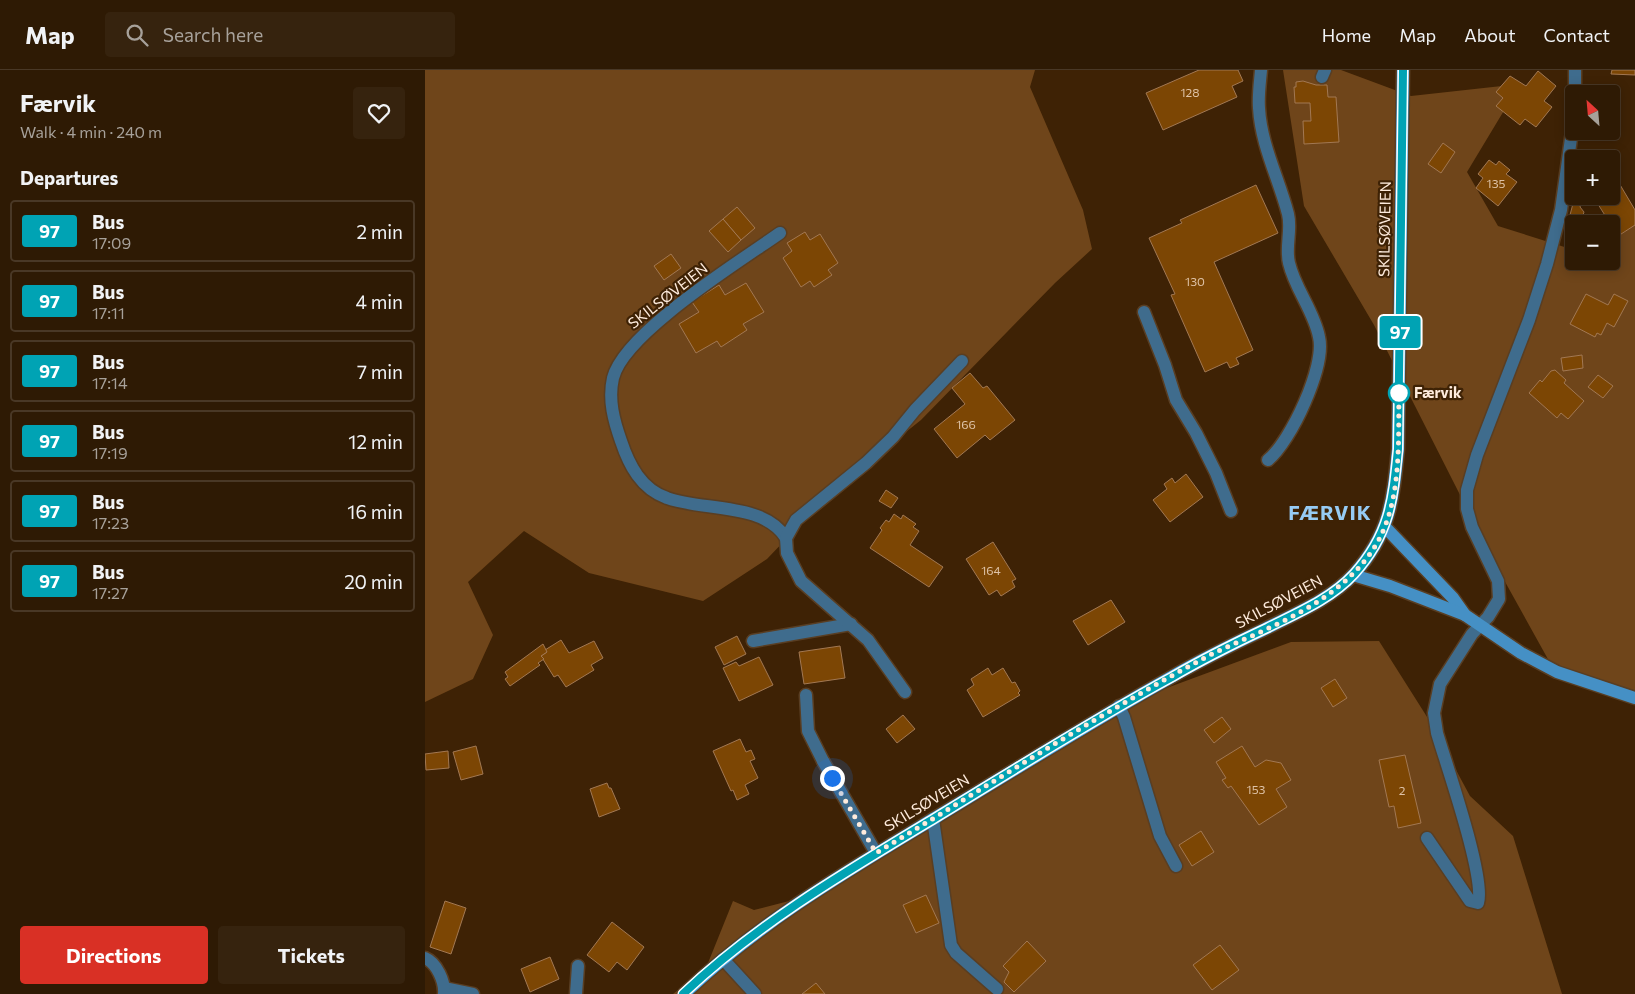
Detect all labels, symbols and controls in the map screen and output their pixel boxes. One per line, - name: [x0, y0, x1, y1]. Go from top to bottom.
- search box: [105, 12, 455, 57]
- text: Map: [25, 20, 75, 49]
- icon: search: [123, 21, 151, 49]
- text: Search here: [163, 23, 263, 46]
- text: Home: [1322, 24, 1371, 46]
- text: Map: [1399, 24, 1436, 46]
- text: About: [1464, 24, 1516, 46]
- text: Contact: [1544, 24, 1610, 46]
- house number: 128: [1180, 85, 1200, 99]
- north arrow: [1565, 85, 1620, 140]
- map controls: [1565, 85, 1620, 270]
- button: heart: [353, 87, 405, 139]
- text: Færvik: [20, 88, 96, 117]
- text: Walk · 4 min · 240 m: [20, 122, 162, 141]
- button: +: [1565, 150, 1620, 205]
- text: Departures: [20, 166, 118, 189]
- house number: 135: [1487, 176, 1506, 190]
- street label: SKILSØVEIEN: [1374, 181, 1394, 277]
- text: Bus: [92, 210, 124, 233]
- button: −: [1565, 215, 1620, 270]
- text: 97: [39, 220, 60, 242]
- text: 2 min: [356, 220, 403, 243]
- text: 17:09: [92, 233, 131, 252]
- street label: SKILSØVEIEN: [624, 259, 711, 332]
- house number: 130: [1185, 274, 1205, 288]
- text: Bus: [92, 280, 124, 303]
- text: 97: [39, 290, 60, 312]
- text: 4 min: [356, 290, 403, 313]
- text: 17:11: [92, 303, 125, 322]
- line badge: 97: [1377, 316, 1423, 348]
- text: 97: [1390, 321, 1410, 343]
- text: Bus: [92, 350, 124, 373]
- text: 97: [39, 360, 60, 382]
- text: 7 min: [357, 360, 403, 383]
- text: 17:14: [92, 373, 128, 392]
- marker: Færvik: [1388, 382, 1410, 404]
- place label: Færvik: [1414, 383, 1462, 401]
- house number: 166: [956, 417, 976, 431]
- text: Bus: [92, 420, 124, 443]
- text: 97: [39, 430, 60, 452]
- text: 12 min: [348, 430, 403, 453]
- text: 17:19: [92, 443, 128, 462]
- text: Bus: [92, 490, 124, 513]
- text: 97: [39, 500, 60, 522]
- text: 16 min: [347, 500, 403, 523]
- district label: FÆRVIK: [1288, 500, 1372, 524]
- text: 17:23: [92, 513, 129, 532]
- text: Bus: [92, 560, 124, 583]
- house number: 164: [981, 563, 1001, 577]
- text: 97: [39, 570, 60, 592]
- text: 20 min: [344, 570, 403, 593]
- street label: SKILSØVEIEN: [1232, 571, 1325, 632]
- text: 17:27: [92, 583, 128, 602]
- your location: [820, 766, 845, 791]
- street label: SKILSØVEIEN: [881, 770, 972, 835]
- house number: 153: [1247, 782, 1266, 796]
- house number: 2: [1399, 783, 1406, 797]
- button: Directions: [20, 926, 208, 984]
- button: Tickets: [218, 926, 405, 984]

